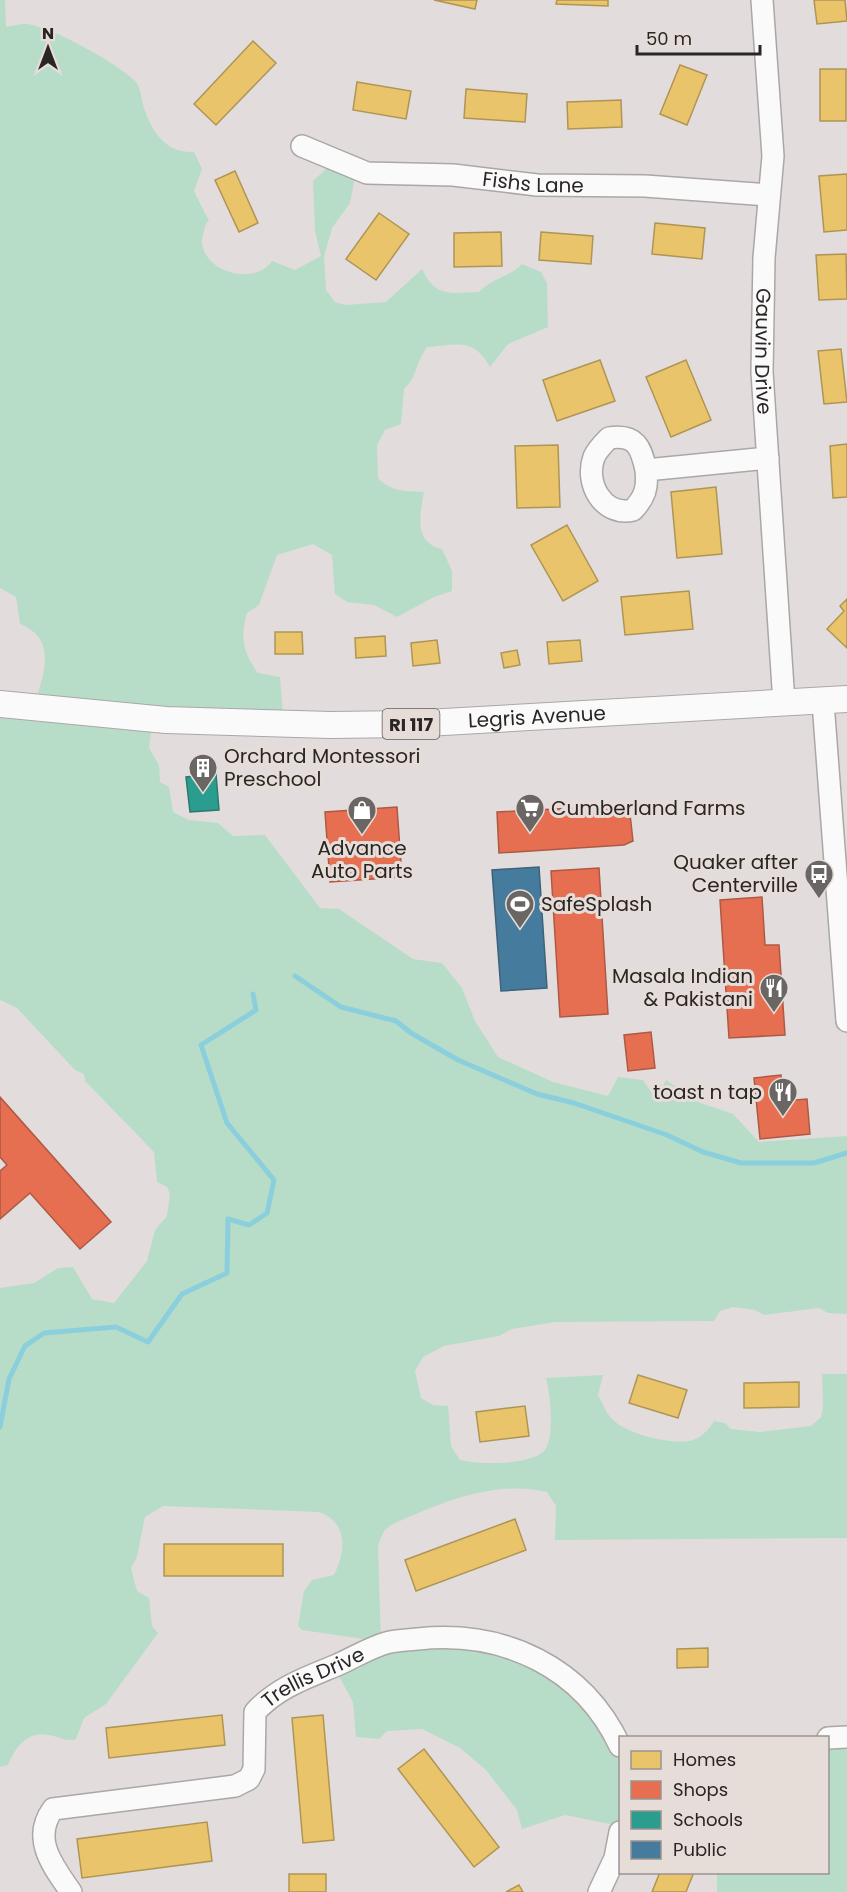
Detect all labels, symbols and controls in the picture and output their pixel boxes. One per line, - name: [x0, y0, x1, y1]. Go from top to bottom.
- north arrow: [18, 18, 78, 78]
- scale bar: [637, 18, 760, 56]
- text: N: [42, 22, 54, 45]
- text: 50 m: [646, 26, 692, 51]
- street label: Fishs Lane: [481, 165, 584, 199]
- street label: Gauvin Drive: [748, 288, 779, 415]
- street label: Legris Avenue: [467, 699, 607, 735]
- road number: RI 117: [382, 709, 440, 739]
- place label: Orchard Montessori Preschool: [224, 742, 421, 793]
- building icon: Orchard Montessori Preschool: [187, 752, 219, 794]
- supermarket icon: Cumberland Farms: [514, 792, 546, 834]
- shop icon: Advance Auto Parts: [346, 794, 378, 836]
- place label: Cumberland Farms: [551, 794, 745, 822]
- place label: Advance Auto Parts: [311, 834, 413, 885]
- place label: Quaker after Centerville: [673, 848, 798, 899]
- bus stop icon: Quaker after Centerville: [803, 858, 835, 900]
- sports icon: SafeSplash: [504, 888, 536, 930]
- place label: SafeSplash: [541, 890, 652, 918]
- place label: Masala Indian & Pakistani: [612, 962, 753, 1013]
- restaurant icon: Masala Indian & Pakistani: [758, 972, 790, 1014]
- restaurant icon: toast n tap: [767, 1076, 799, 1118]
- place label: toast n tap: [653, 1078, 762, 1106]
- street label: Trellis Drive: [255, 1640, 369, 1714]
- legend: [619, 1736, 829, 1874]
- text: Homes: [673, 1747, 736, 1772]
- text: Shops: [673, 1777, 728, 1802]
- text: Schools: [673, 1807, 743, 1832]
- text: Public: [673, 1837, 727, 1862]

